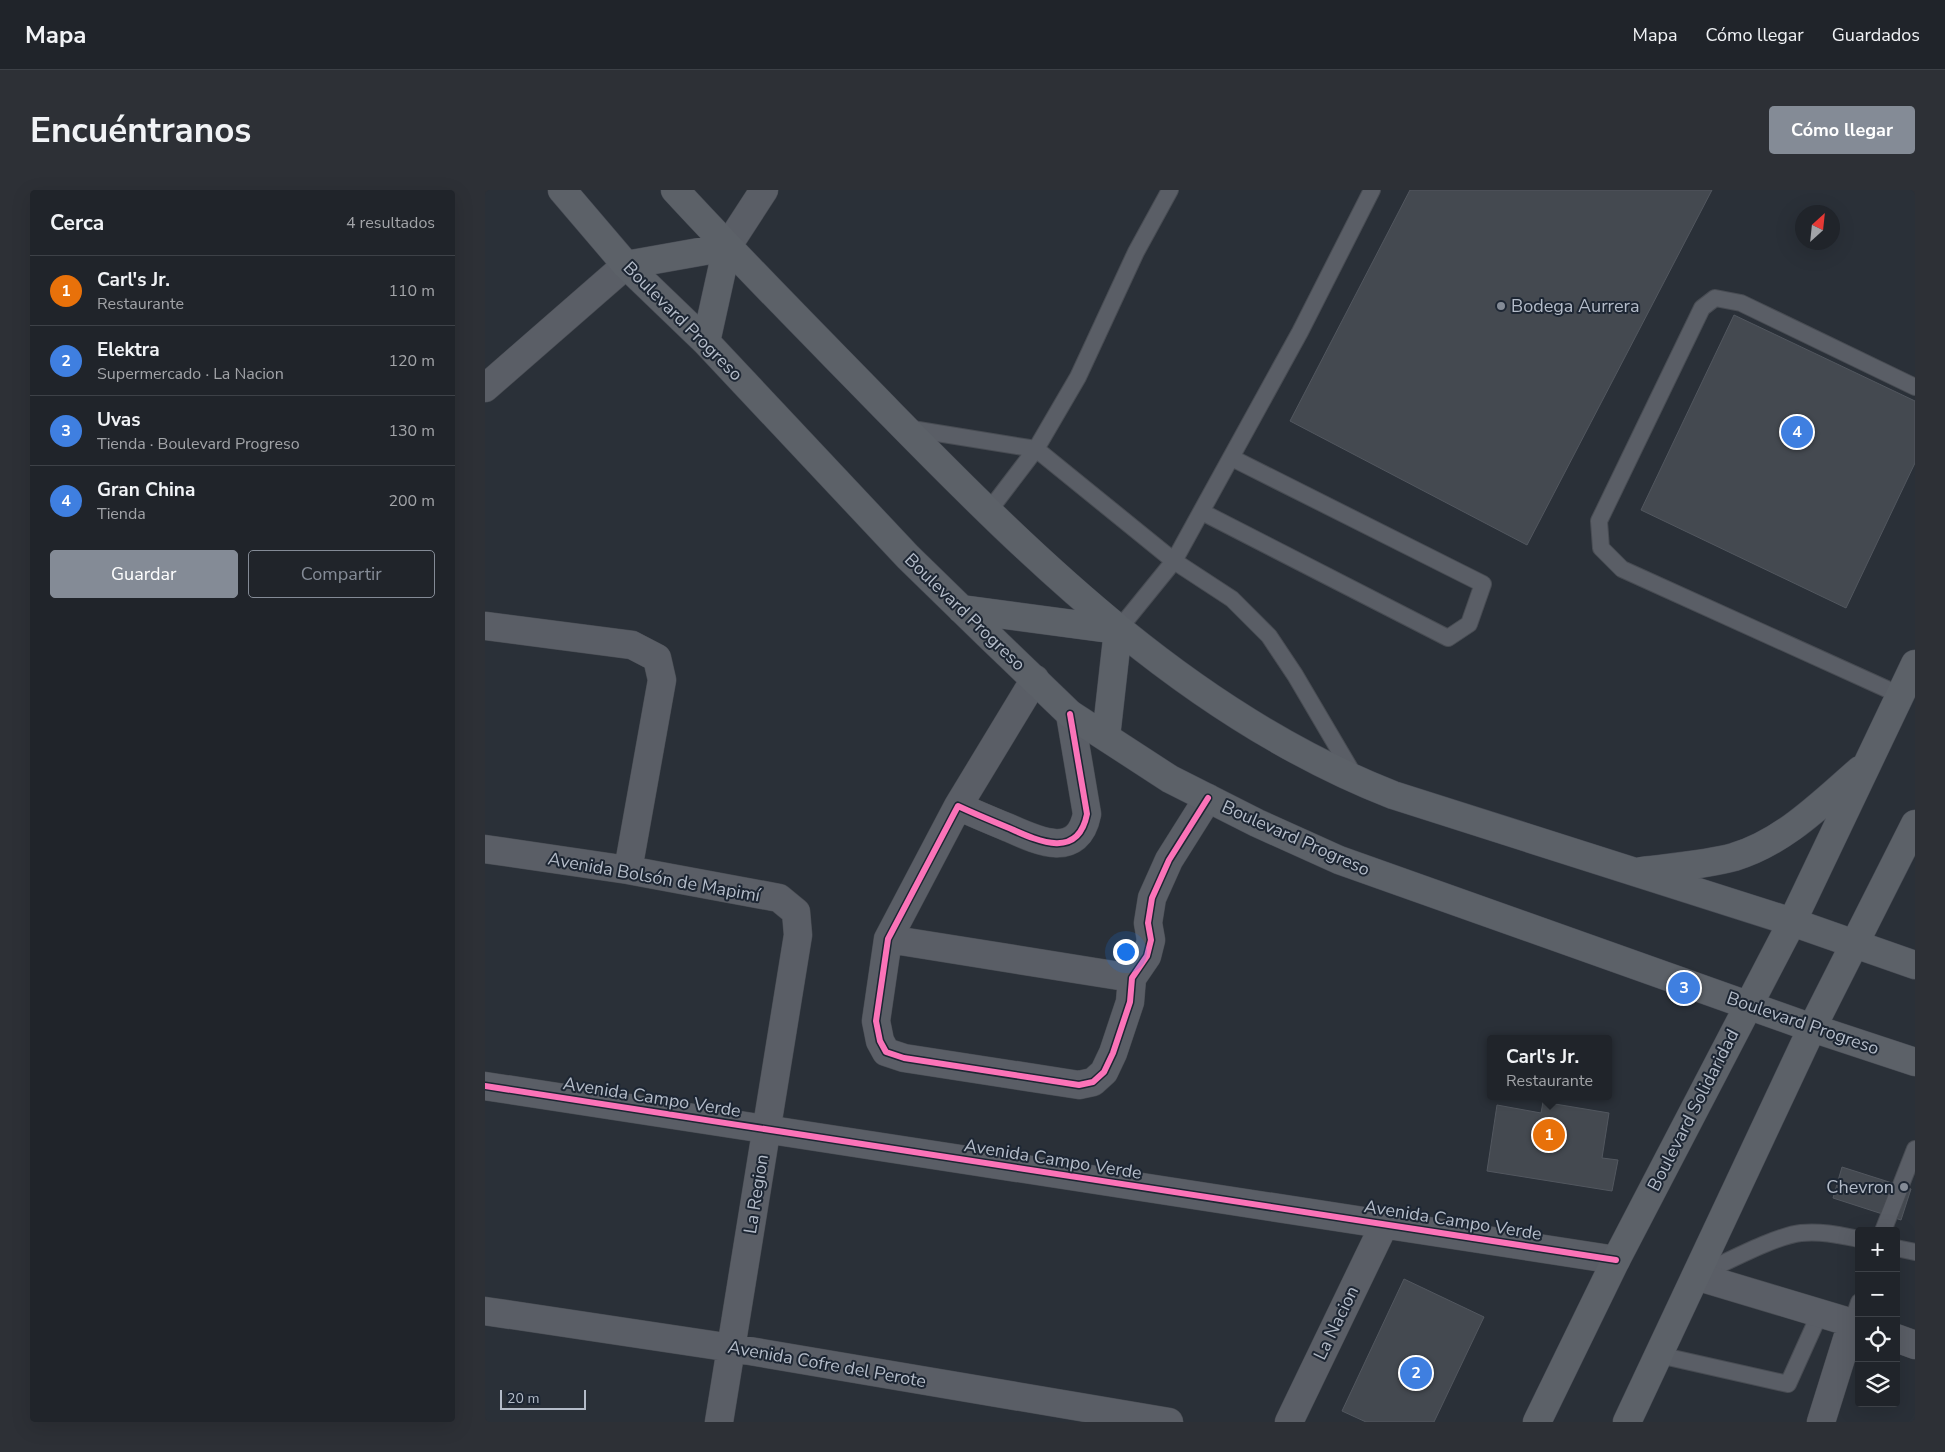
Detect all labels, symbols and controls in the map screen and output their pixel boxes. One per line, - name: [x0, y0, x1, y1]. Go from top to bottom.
- text: Mapa: [25, 19, 87, 51]
- text: Mapa: [1633, 23, 1678, 47]
- text: Cómo llegar: [1706, 23, 1804, 47]
- text: Guardados: [1832, 23, 1920, 47]
- button: Cómo llegar: [1769, 106, 1915, 154]
- text: Encuéntranos: [30, 107, 251, 154]
- north arrow: [1795, 205, 1840, 250]
- text: Cerca: [50, 209, 104, 237]
- text: 4 resultados: [346, 212, 435, 234]
- street label: Boulevard Progreso: [618, 256, 748, 386]
- text: Carl's Jr.: [97, 267, 170, 293]
- text: 1: [61, 280, 71, 302]
- text: 110 m: [388, 280, 435, 302]
- text: Restaurante: [97, 293, 184, 315]
- place label: Bodega Aurrera: [1511, 294, 1639, 318]
- marker: Bodega Aurrera: [1495, 300, 1507, 312]
- text: Elektra: [97, 337, 160, 363]
- text: 2: [61, 350, 71, 372]
- text: 120 m: [388, 350, 435, 372]
- text: Supermercado · La Nacion: [97, 363, 284, 385]
- text: Uvas: [97, 407, 141, 433]
- pin: 4: [1781, 413, 1813, 451]
- text: 3: [61, 420, 71, 442]
- text: 130 m: [388, 420, 435, 442]
- text: Tienda · Boulevard Progreso: [97, 433, 300, 455]
- text: Gran China: [97, 477, 195, 503]
- text: 4: [61, 490, 71, 512]
- text: 200 m: [388, 490, 435, 512]
- text: Tienda: [97, 503, 146, 525]
- street label: Boulevard Progreso: [899, 548, 1031, 676]
- button: Guardar: [50, 550, 238, 598]
- button: Compartir: [248, 550, 435, 598]
- street label: Boulevard Progreso: [1218, 795, 1374, 881]
- street label: Avenida Bolsón de Mapimí: [546, 846, 763, 908]
- your location: [1113, 939, 1139, 965]
- pin: 3: [1668, 969, 1700, 1007]
- street label: Boulevard Progreso: [1724, 986, 1882, 1060]
- street label: Boulevard Solidaridad: [1642, 1025, 1744, 1195]
- popup: [1487, 1035, 1612, 1100]
- text: Carl's Jr.: [1506, 1044, 1579, 1070]
- text: Restaurante: [1506, 1070, 1593, 1092]
- street label: Avenida Campo Verde: [561, 1071, 743, 1123]
- pin: 1: [1533, 1116, 1565, 1154]
- street label: Avenida Campo Verde: [962, 1133, 1144, 1185]
- street label: La Region: [738, 1152, 774, 1236]
- place label: Chevron: [1826, 1175, 1894, 1199]
- marker: Chevron: [1898, 1181, 1910, 1193]
- street label: Avenida Campo Verde: [1362, 1194, 1544, 1246]
- map controls: [1855, 1227, 1900, 1407]
- button: +: [1855, 1227, 1900, 1272]
- button: −: [1855, 1272, 1900, 1317]
- street label: La Nacion: [1308, 1282, 1364, 1364]
- button: locate: [1855, 1317, 1900, 1362]
- street label: Avenida Cofre del Perote: [726, 1335, 928, 1393]
- pin: 2: [1400, 1354, 1432, 1392]
- button: layers: [1855, 1362, 1900, 1407]
- scale bar: [500, 1387, 586, 1410]
- text: 20 m: [507, 1389, 539, 1408]

